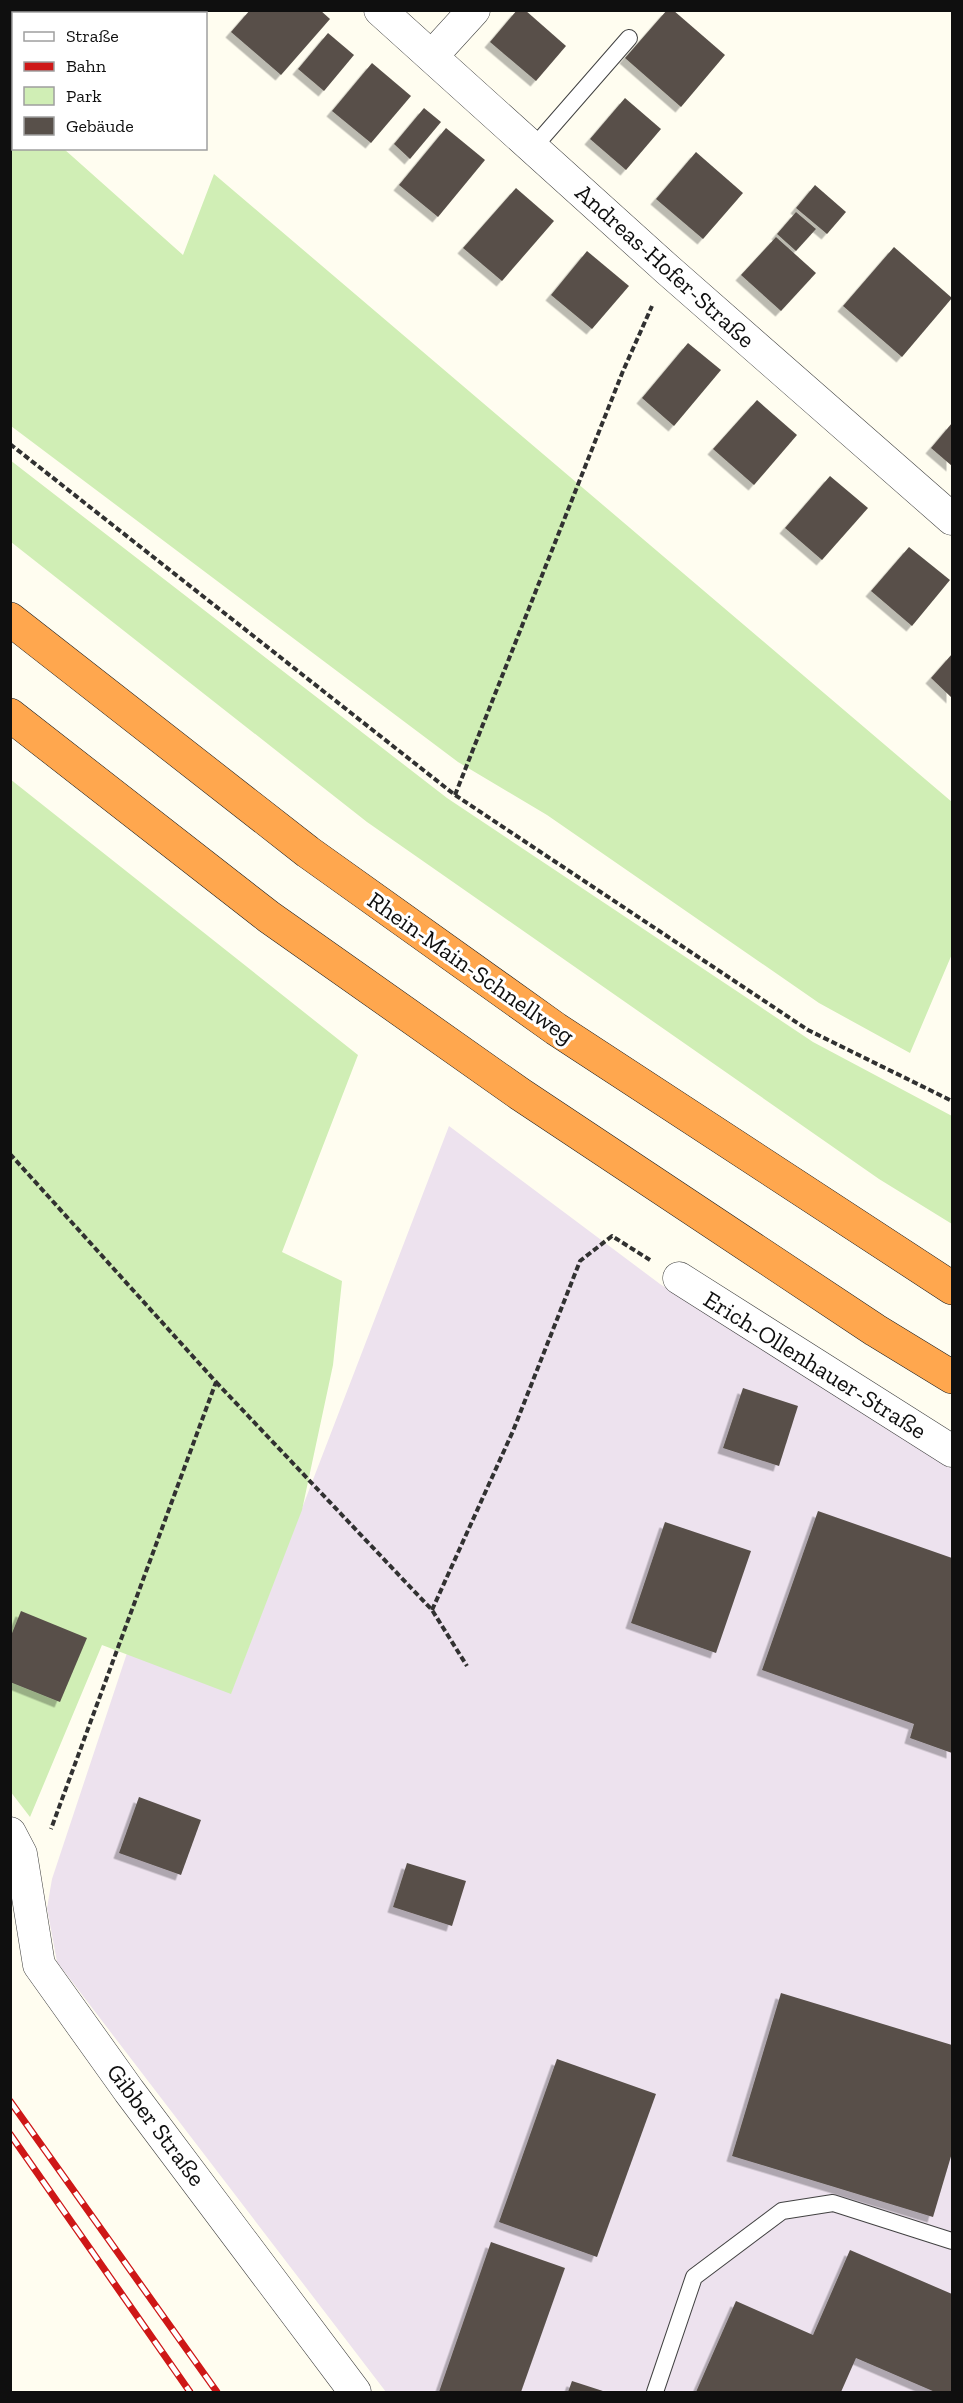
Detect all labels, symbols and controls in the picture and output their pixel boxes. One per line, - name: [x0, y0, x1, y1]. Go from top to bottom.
- legend: [12, 12, 207, 150]
- text: Straße: [66, 25, 119, 47]
- text: Bahn: [66, 55, 107, 77]
- text: Park: [66, 85, 102, 107]
- text: Gebäude: [66, 115, 134, 137]
- street label: Andreas-Hofer-Straße: [570, 178, 761, 354]
- street label: Rhein-Main-Schnellweg: [362, 885, 580, 1050]
- street label: Erich-Ollenhauer-Straße: [699, 1284, 932, 1445]
- street label: Gibber Straße: [101, 2058, 212, 2192]

